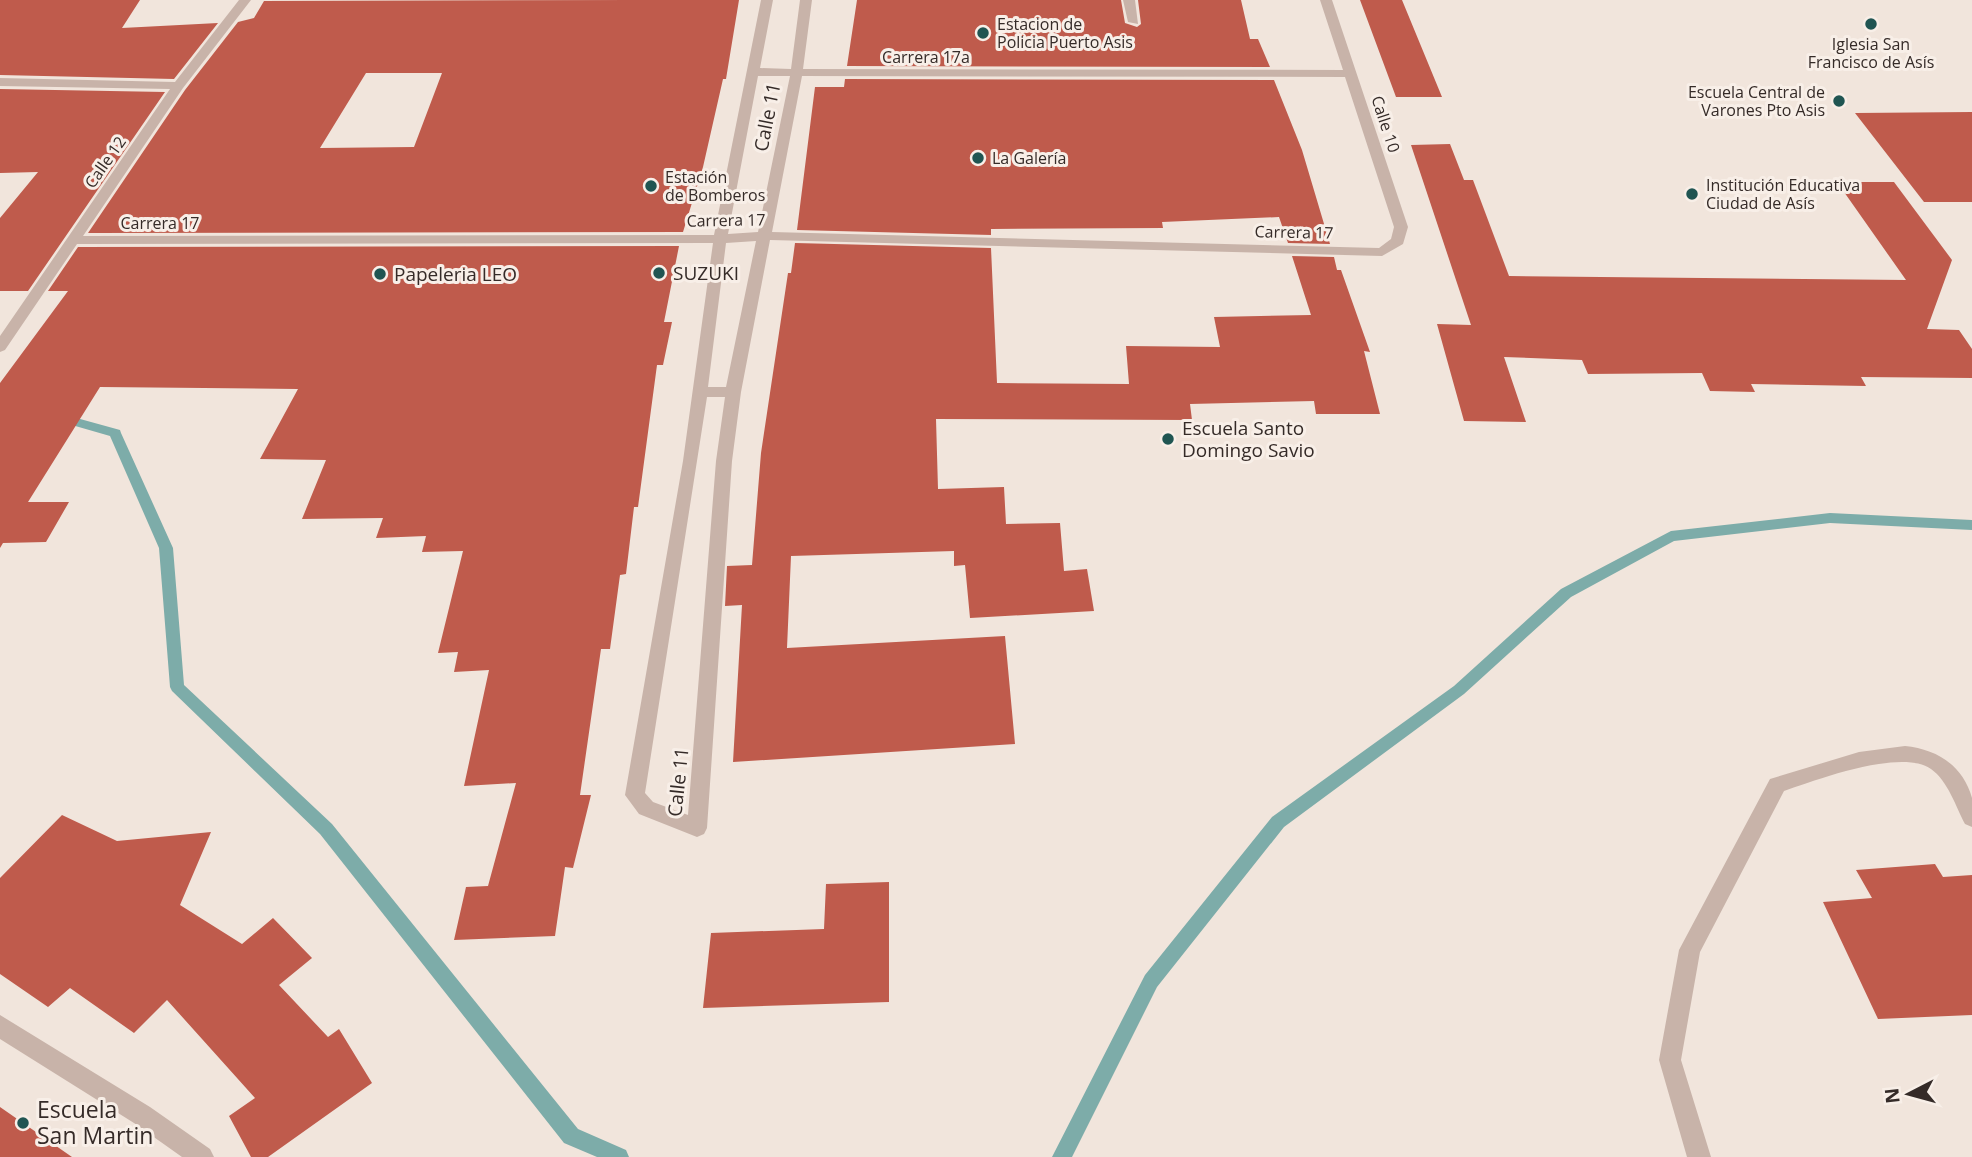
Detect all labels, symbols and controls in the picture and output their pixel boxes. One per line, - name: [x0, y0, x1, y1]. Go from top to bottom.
- place label: Estacion de Policia Puerto Asis: [997, 13, 1133, 53]
- marker: Iglesia San Francisco de Asís: [1863, 16, 1879, 32]
- marker: Estacion de Policia Puerto Asis: [975, 25, 991, 41]
- place label: Iglesia San Francisco de Asís: [1808, 33, 1934, 73]
- street label: Carrera 17a: [882, 46, 970, 68]
- street label: Calle 11: [748, 80, 786, 154]
- place label: Escuela Central de Varones Pto Asis: [1688, 81, 1825, 121]
- street label: Calle 10: [1367, 93, 1405, 155]
- marker: Escuela Central de Varones Pto Asis: [1831, 93, 1847, 109]
- street label: Calle 12: [79, 132, 131, 192]
- place label: La Galería: [992, 147, 1066, 169]
- marker: La Galería: [970, 150, 986, 166]
- place label: Estación de Bomberos: [665, 166, 765, 206]
- place label: Institución Educativa Ciudad de Asís: [1706, 174, 1860, 214]
- marker: Estación de Bomberos: [643, 178, 659, 194]
- marker: Institución Educativa Ciudad de Asís: [1684, 186, 1700, 202]
- street label: Carrera 17: [686, 208, 766, 232]
- street label: Carrera 17: [121, 212, 199, 234]
- street label: Carrera 17: [1254, 220, 1334, 244]
- place label: SUZUKI: [673, 260, 739, 286]
- place label: Papeleria LEO: [394, 261, 517, 287]
- marker: SUZUKI: [651, 265, 667, 281]
- marker: Papeleria LEO: [372, 266, 388, 282]
- place label: Escuela Santo Domingo Savio: [1182, 415, 1315, 463]
- marker: Escuela Santo Domingo Savio: [1160, 431, 1176, 447]
- street label: Calle 11: [661, 746, 695, 818]
- north arrow: [1874, 1059, 1944, 1129]
- text: N: [1878, 1087, 1906, 1105]
- place label: Escuela San Martin: [37, 1093, 153, 1151]
- marker: Escuela San Martin: [15, 1115, 31, 1131]

